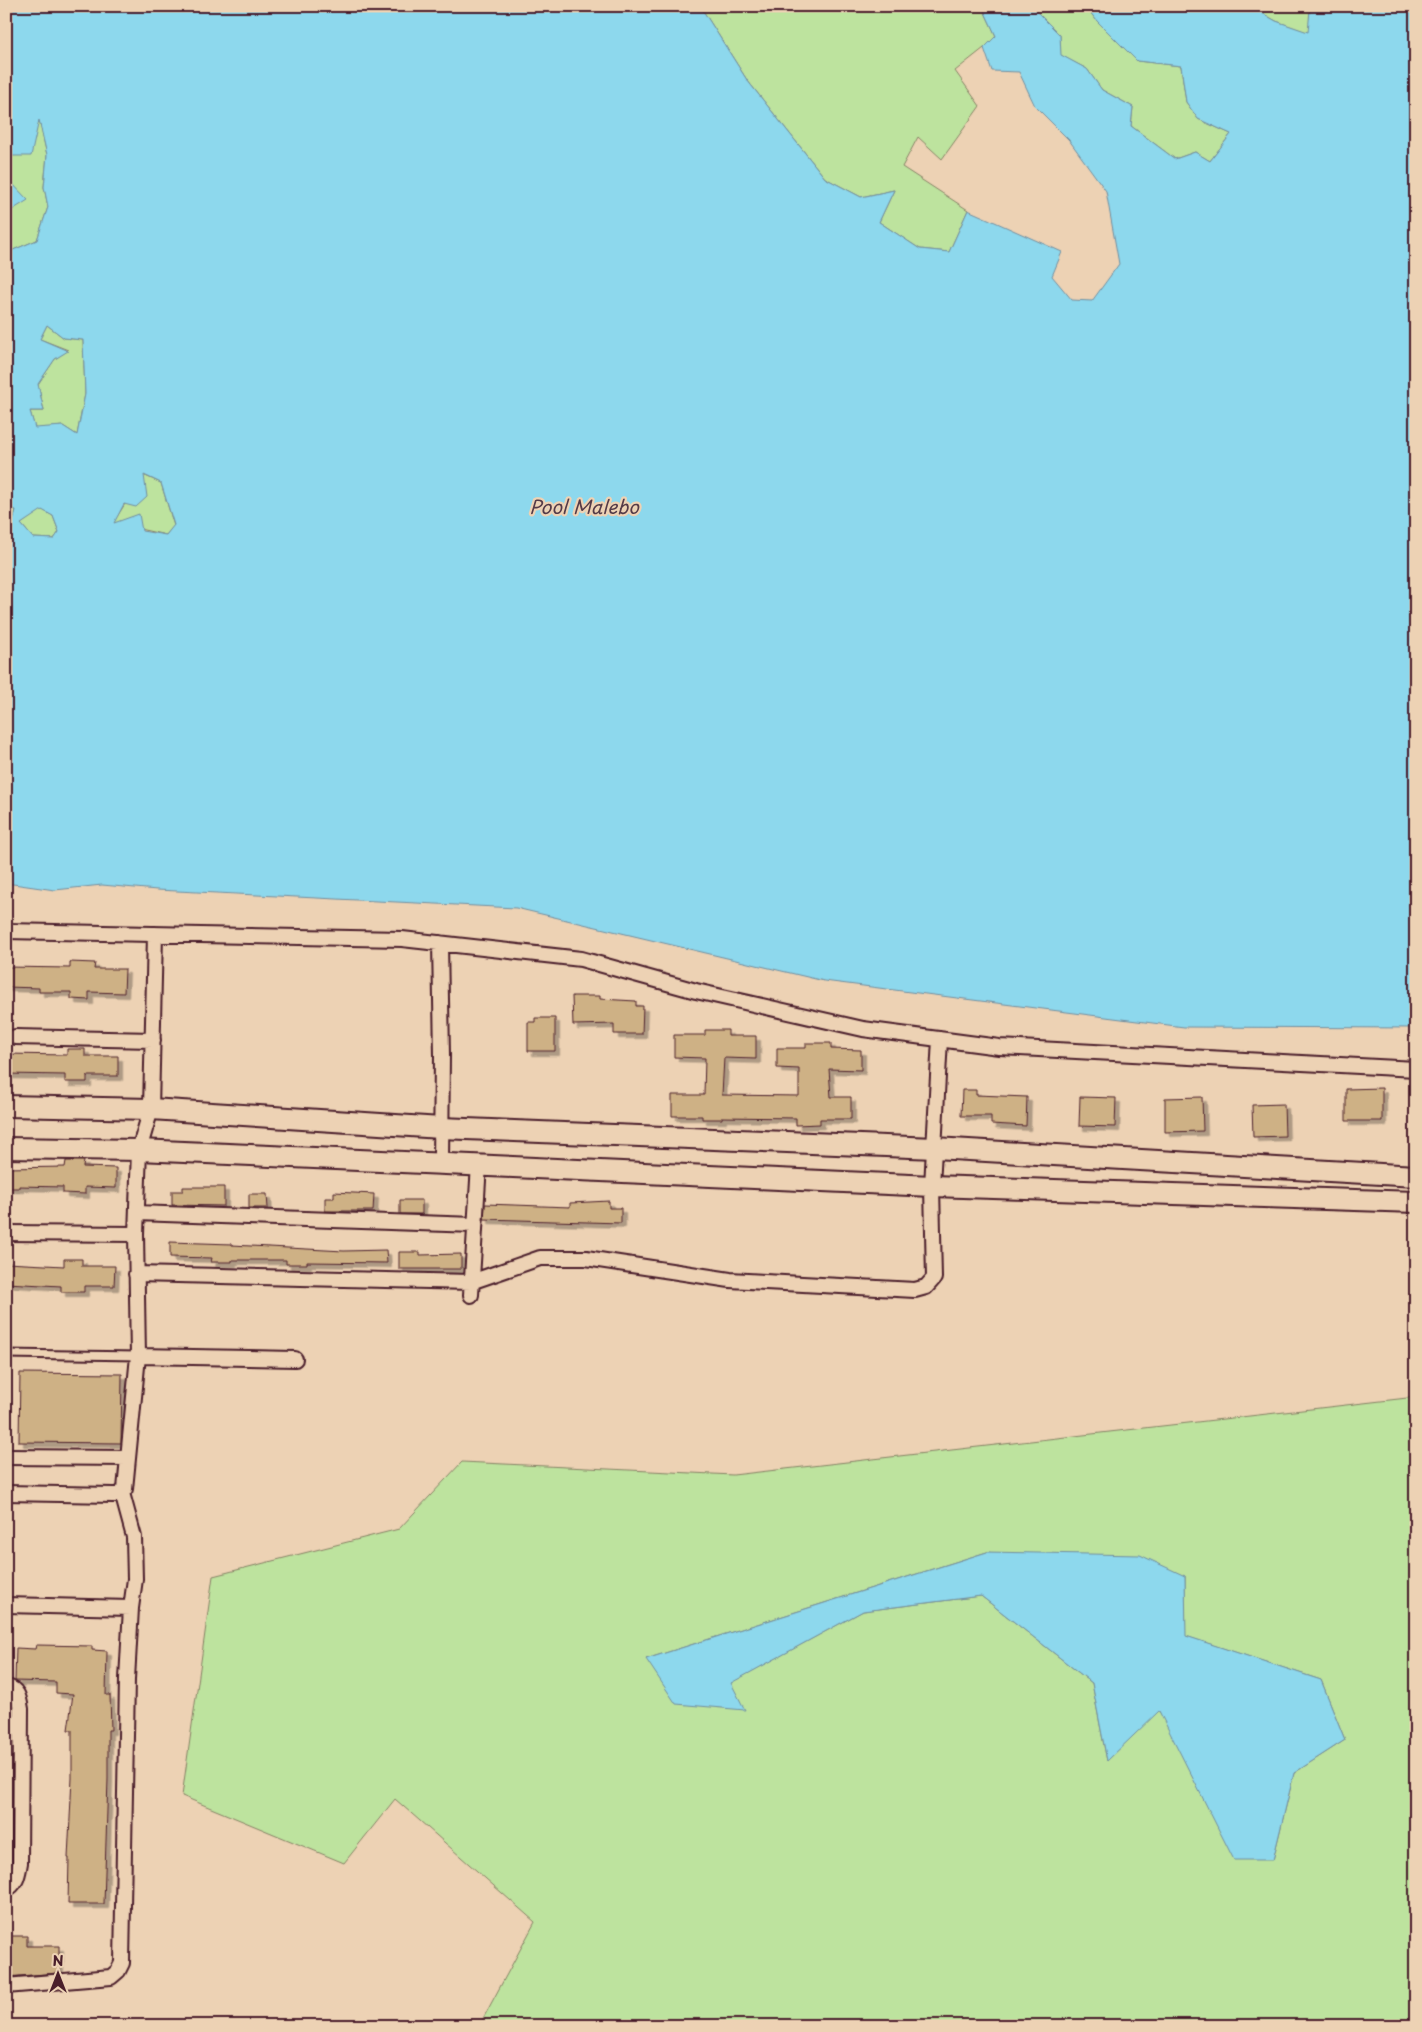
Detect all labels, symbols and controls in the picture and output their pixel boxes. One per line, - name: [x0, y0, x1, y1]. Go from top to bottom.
- water label: Pool Malebo: [529, 492, 640, 520]
- north arrow: [32, 1950, 82, 2000]
- text: N: [52, 1950, 64, 1971]

